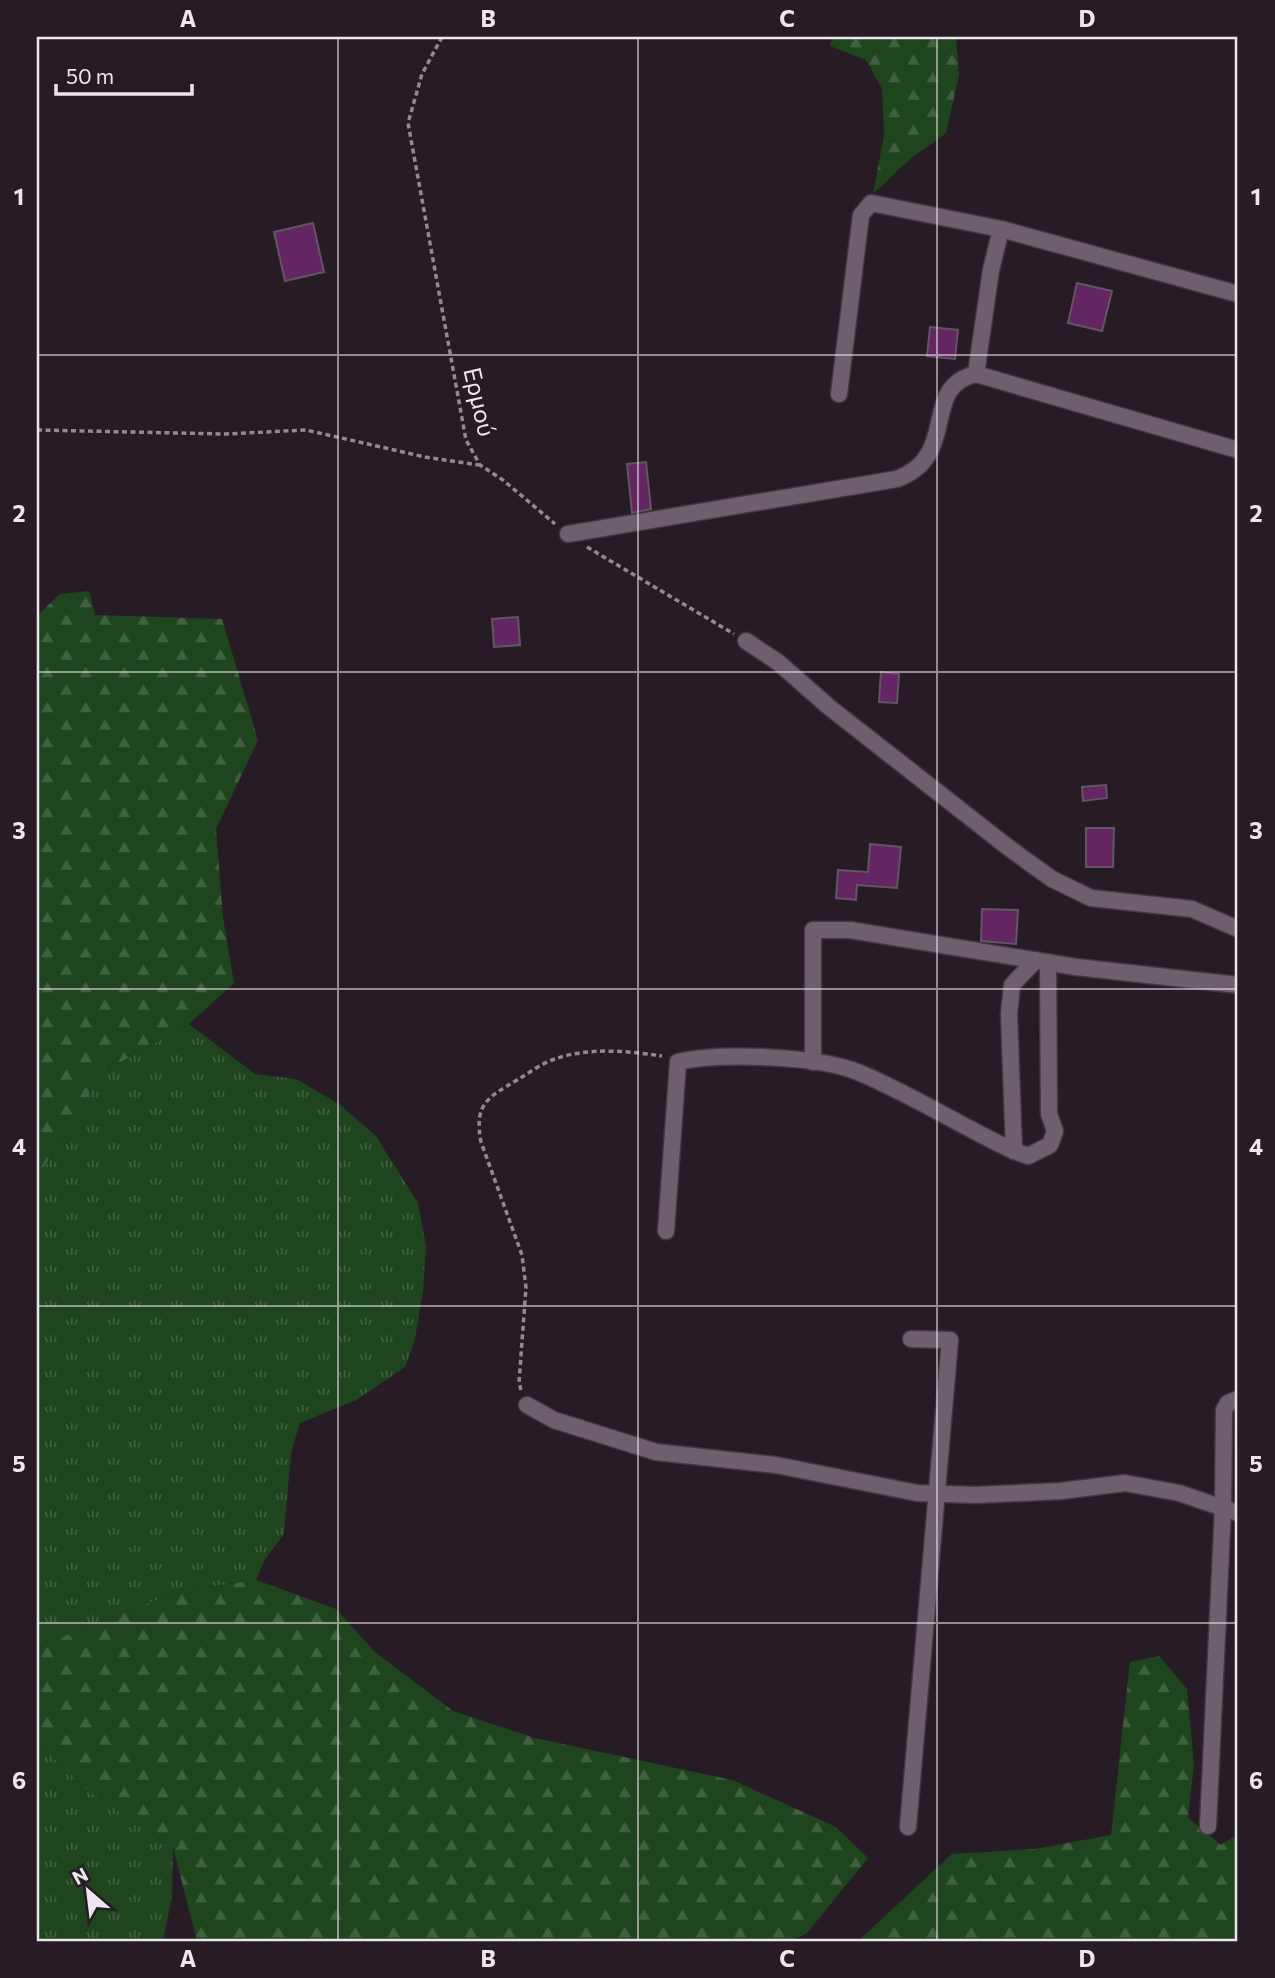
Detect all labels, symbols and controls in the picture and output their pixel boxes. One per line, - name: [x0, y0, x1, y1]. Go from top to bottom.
- text: A: [180, 4, 197, 32]
- text: B: [480, 4, 496, 32]
- text: C: [779, 4, 795, 32]
- text: D: [1079, 4, 1096, 32]
- scale bar: [56, 52, 192, 96]
- text: 50 m: [66, 63, 114, 88]
- text: 1: [14, 182, 24, 210]
- text: 1: [1251, 182, 1261, 210]
- street label: Ερμού: [458, 364, 502, 439]
- text: 2: [12, 499, 26, 527]
- text: 2: [1249, 499, 1263, 527]
- text: 3: [12, 816, 26, 844]
- text: 3: [1249, 816, 1263, 844]
- text: 4: [12, 1132, 26, 1160]
- text: 4: [1249, 1132, 1263, 1160]
- text: 5: [12, 1449, 26, 1477]
- text: 5: [1249, 1449, 1263, 1477]
- text: 6: [12, 1766, 26, 1794]
- text: 6: [1249, 1766, 1263, 1794]
- north arrow: [52, 1856, 122, 1926]
- text: N: [68, 1862, 91, 1889]
- text: A: [180, 1944, 197, 1972]
- text: B: [480, 1944, 496, 1972]
- text: C: [779, 1944, 795, 1972]
- text: D: [1079, 1944, 1096, 1972]

